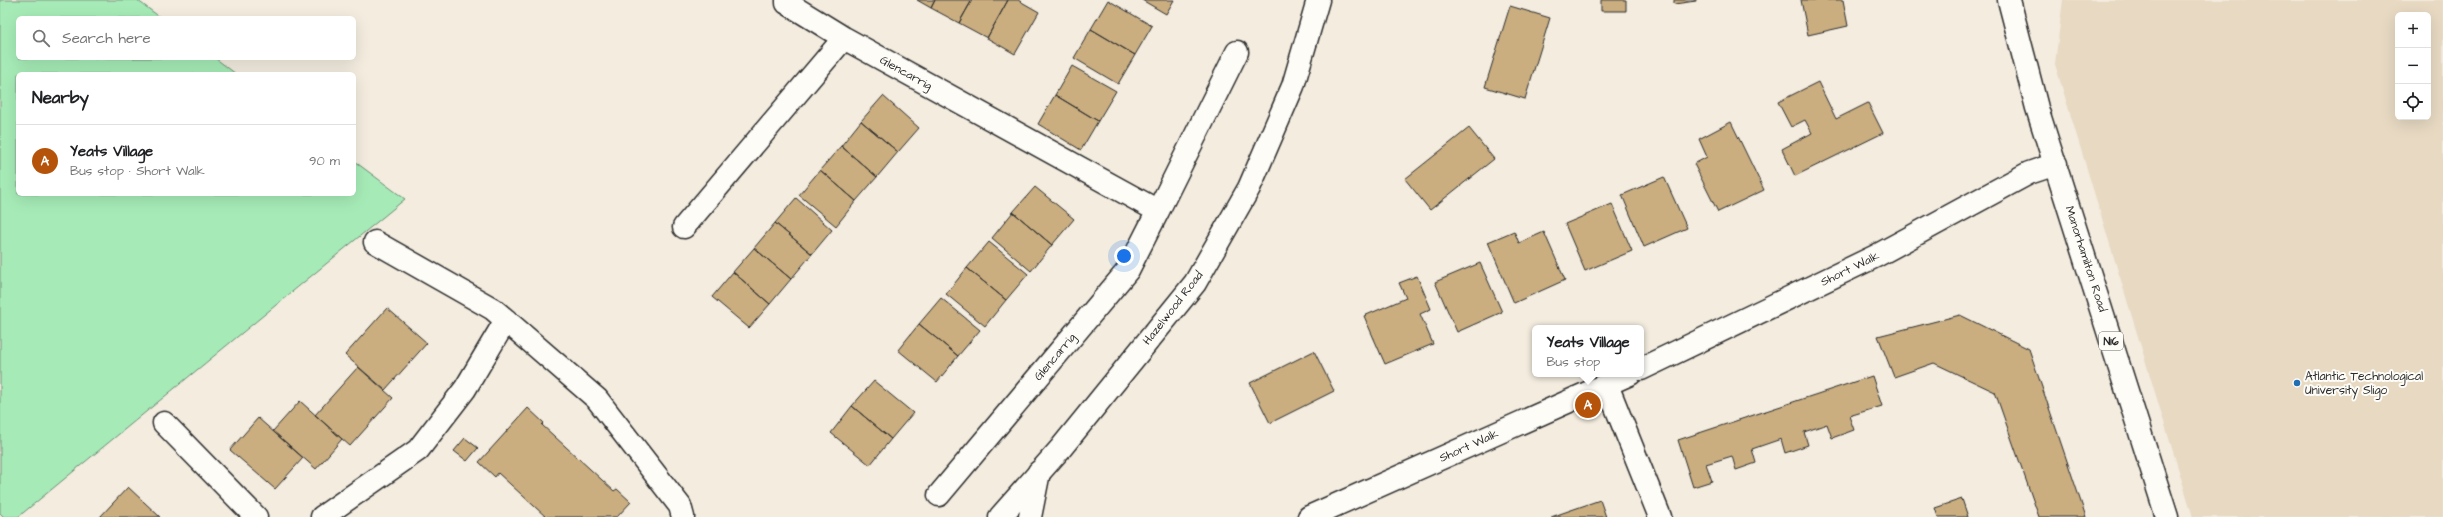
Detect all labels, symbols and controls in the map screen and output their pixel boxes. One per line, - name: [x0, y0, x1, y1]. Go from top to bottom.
- map controls: [2395, 12, 2431, 120]
- button: +: [2395, 12, 2431, 48]
- search box: [16, 16, 356, 60]
- icon: search: [30, 27, 52, 49]
- text: Search here: [62, 28, 151, 49]
- button: −: [2395, 48, 2431, 84]
- street label: Glencarrig: [876, 52, 935, 95]
- button: locate: [2395, 84, 2431, 120]
- text: Nearby: [32, 86, 89, 110]
- text: Yeats Village: [70, 141, 153, 162]
- text: A: [41, 152, 49, 170]
- text: 90 m: [309, 152, 340, 170]
- text: Bus stop · Short Walk: [70, 162, 205, 180]
- street label: Manorhamilton Road: [2061, 204, 2111, 314]
- your location: [1114, 246, 1134, 266]
- street label: Short Walk: [1818, 247, 1883, 291]
- street label: Hazelwood Road: [1139, 268, 1207, 348]
- popup: [1532, 325, 1644, 377]
- street label: Glencarrig: [1030, 329, 1081, 385]
- text: Yeats Village: [1546, 332, 1630, 353]
- road number: N16: [2099, 332, 2123, 350]
- text: Bus stop: [1546, 353, 1600, 371]
- place label: Atlantic Technological University Sligo: [2305, 368, 2423, 400]
- marker: Atlantic Technological University Sligo: [2292, 378, 2302, 388]
- pin: A: [1575, 390, 1601, 420]
- street label: Short Walk: [1437, 425, 1502, 467]

